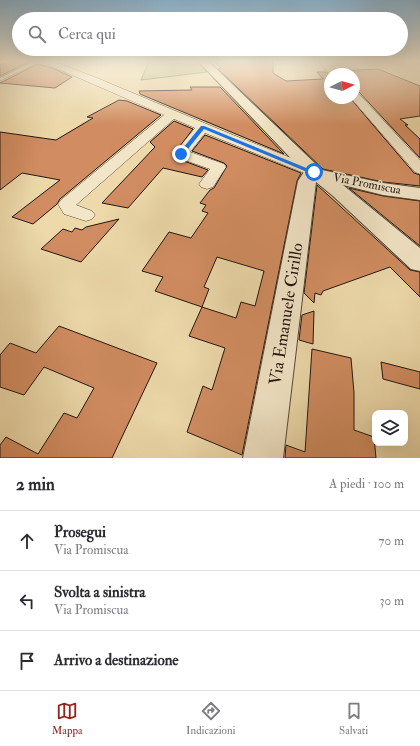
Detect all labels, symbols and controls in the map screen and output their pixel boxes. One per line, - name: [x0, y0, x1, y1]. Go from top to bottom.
- search box: [12, 12, 408, 56]
- icon: search: [26, 23, 48, 45]
- text: Cerca qui: [58, 25, 116, 44]
- north arrow: [324, 68, 360, 104]
- route end: [172, 145, 190, 163]
- route start: [305, 163, 323, 181]
- street label: Via Promiscua: [332, 170, 403, 198]
- street label: Via Emanuele Cirillo: [264, 241, 308, 387]
- map controls: [372, 410, 408, 446]
- button: layers: [372, 410, 408, 446]
- text: 2 min: [16, 474, 55, 495]
- text: A piedi · 100 m: [329, 476, 404, 492]
- text: Prosegui: [54, 523, 106, 542]
- icon: ahead: [16, 530, 38, 552]
- text: 70 m: [379, 533, 404, 549]
- text: Via Promiscua: [54, 542, 129, 558]
- text: Svolta a sinistra: [54, 583, 146, 602]
- icon: left: [16, 590, 38, 612]
- text: 30 m: [380, 593, 404, 609]
- text: Via Promiscua: [54, 602, 129, 618]
- icon: arrive: [16, 650, 38, 672]
- text: Arrivo a destinazione: [54, 651, 179, 670]
- tab: Mappa: [52, 700, 83, 737]
- tab: Indicazioni: [186, 700, 236, 737]
- tab: Salvati: [339, 700, 368, 737]

